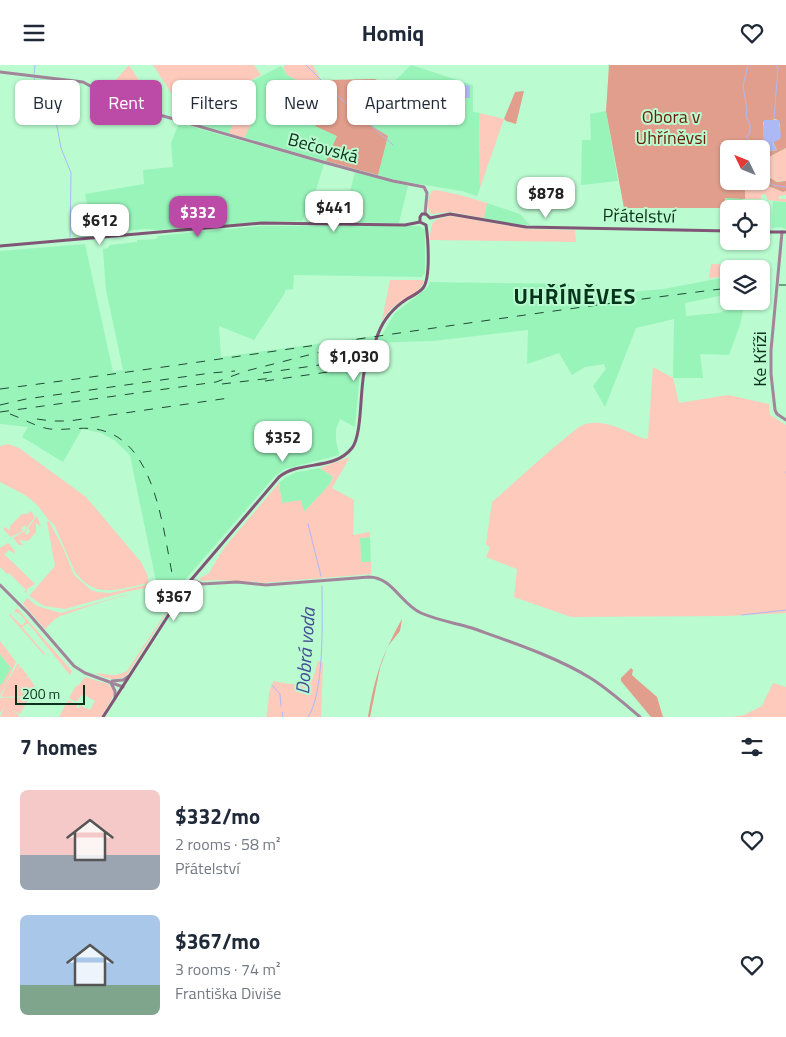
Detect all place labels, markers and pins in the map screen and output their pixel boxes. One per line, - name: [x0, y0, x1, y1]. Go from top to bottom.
- pin: $878: [516, 177, 576, 219]
- pin: $441: [304, 191, 364, 233]
- pin: $332: [168, 195, 228, 238]
- pin: $612: [70, 203, 130, 246]
- pin: $1,030: [313, 339, 395, 382]
- pin: $352: [253, 421, 313, 463]
- pin: $367: [144, 579, 204, 622]

